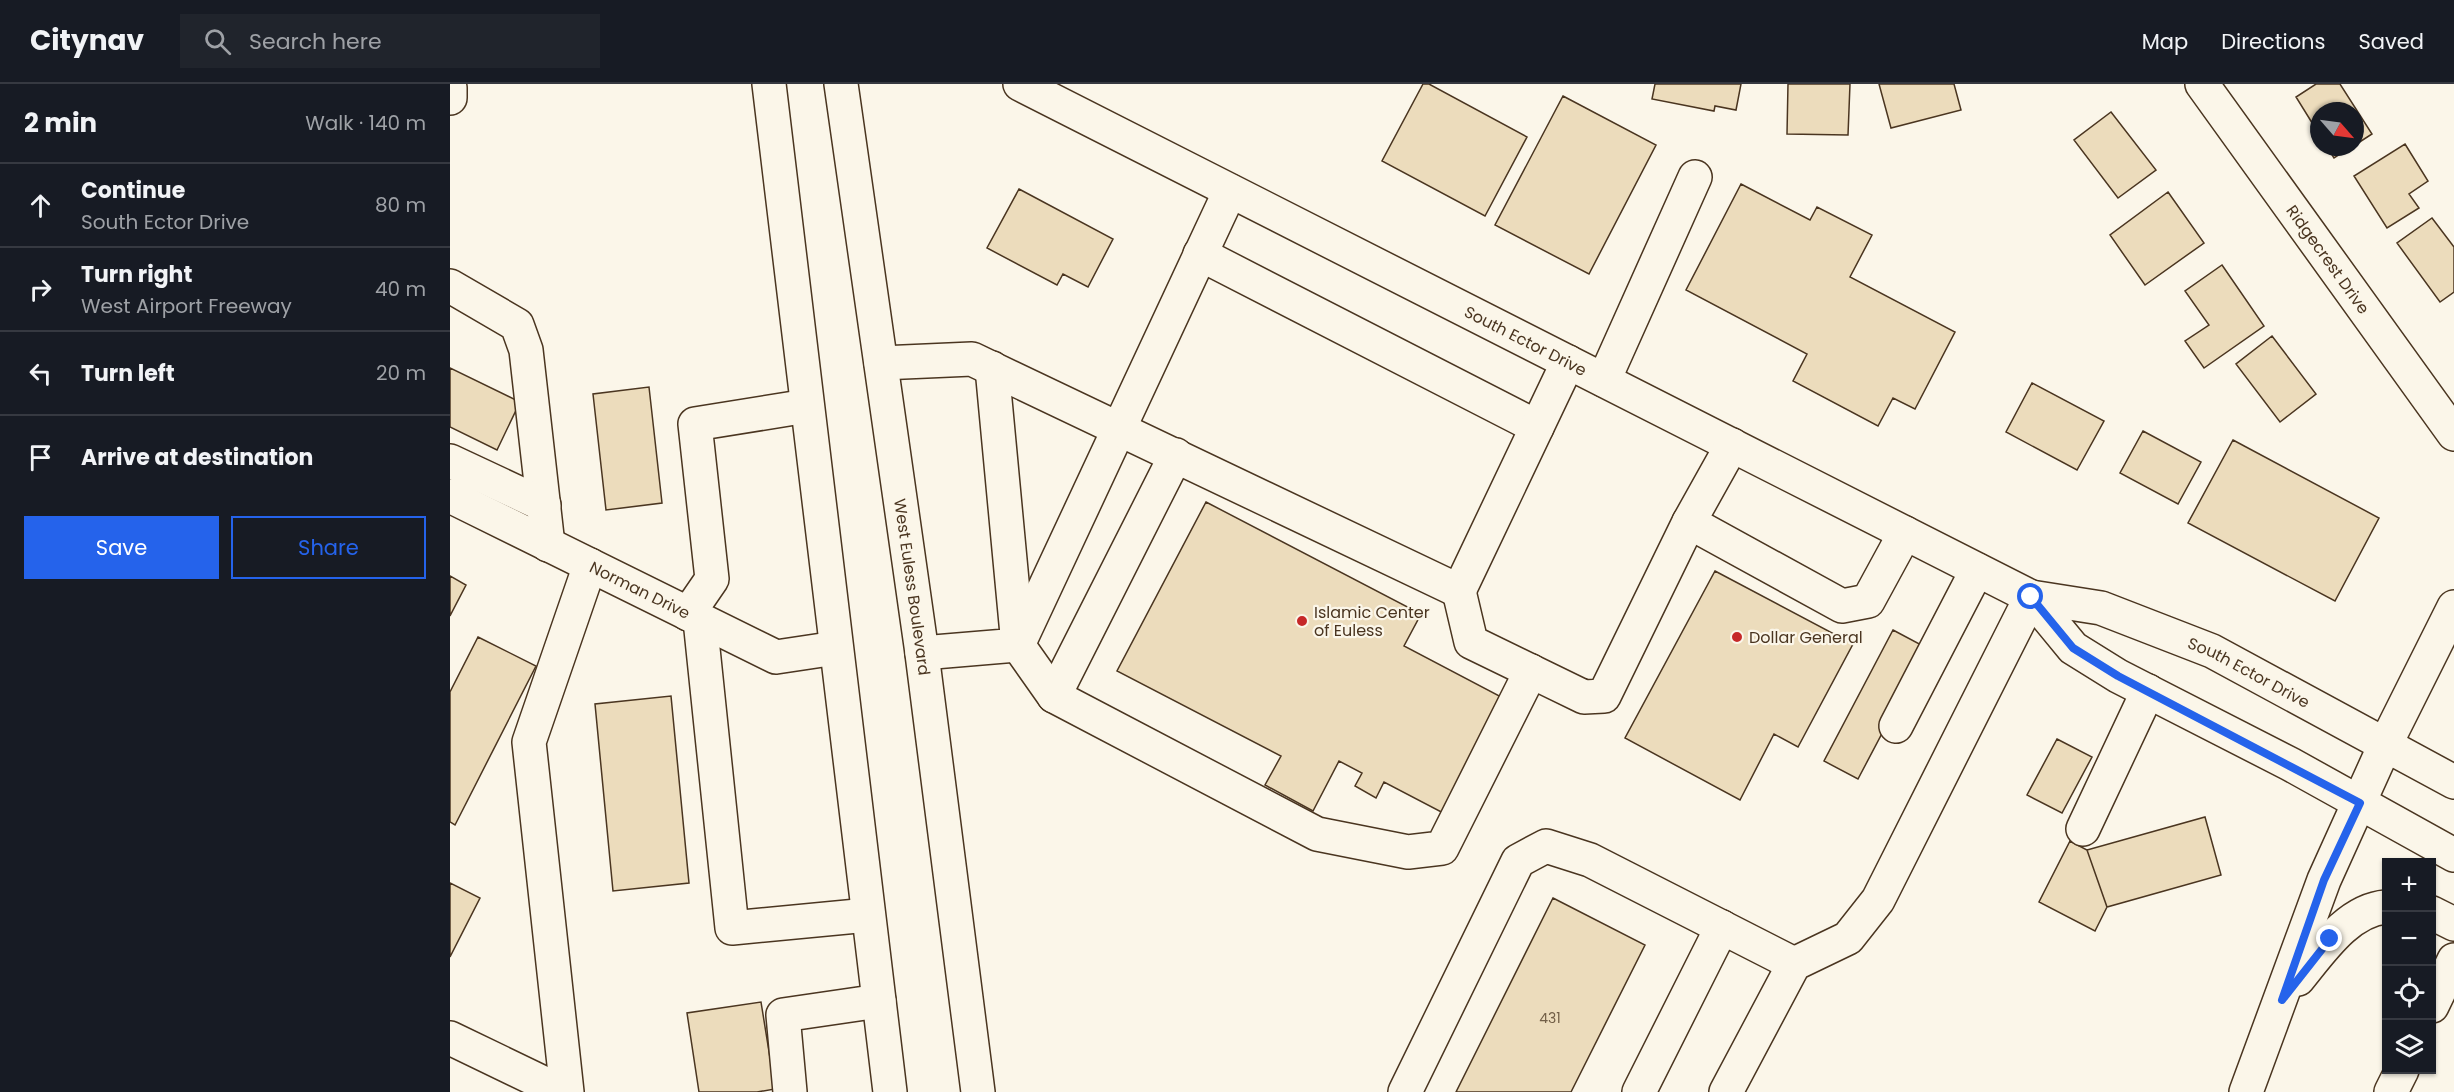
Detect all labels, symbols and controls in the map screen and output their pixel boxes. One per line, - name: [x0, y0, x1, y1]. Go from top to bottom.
- search box: [180, 14, 600, 68]
- text: Citynav: [30, 21, 144, 60]
- icon: search: [201, 25, 234, 58]
- text: Search here: [249, 26, 382, 57]
- text: Map: [2142, 27, 2188, 56]
- text: Directions: [2221, 27, 2325, 56]
- text: Saved: [2358, 27, 2424, 56]
- north arrow: [2310, 102, 2364, 156]
- text: 2 min: [24, 105, 97, 141]
- text: Walk · 140 m: [305, 109, 426, 137]
- text: Continue: [81, 175, 185, 206]
- icon: ahead: [24, 189, 57, 222]
- text: 80 m: [375, 191, 426, 219]
- street label: Ridgecrest Drive: [2281, 200, 2375, 319]
- text: South Ector Drive: [81, 208, 249, 236]
- text: Turn right: [81, 259, 192, 290]
- icon: right: [24, 273, 57, 306]
- text: 40 m: [375, 275, 426, 303]
- text: West Airport Freeway: [81, 292, 292, 320]
- street label: South Ector Drive: [1460, 300, 1591, 381]
- icon: left: [24, 357, 57, 390]
- text: Turn left: [81, 358, 175, 389]
- text: 20 m: [376, 359, 426, 387]
- icon: arrive: [24, 441, 57, 474]
- text: Arrive at destination: [81, 442, 313, 473]
- street label: West Euless Boulevard: [889, 497, 936, 677]
- button: Save: [24, 516, 219, 579]
- button: Share: [231, 516, 426, 579]
- street label: Norman Drive: [586, 555, 694, 624]
- route start: [2017, 583, 2043, 609]
- place label: Islamic Center of Euless: [1314, 601, 1430, 642]
- marker: Islamic Center of Euless: [1295, 614, 1309, 628]
- place label: Dollar General: [1749, 626, 1863, 649]
- marker: Dollar General: [1730, 630, 1744, 644]
- street label: South Ector Drive: [2185, 631, 2314, 713]
- map controls: [2382, 858, 2436, 1074]
- button: +: [2382, 858, 2436, 912]
- button: −: [2382, 912, 2436, 966]
- route end: [2316, 925, 2342, 951]
- button: locate: [2382, 966, 2436, 1020]
- house number: 431: [1539, 1008, 1561, 1028]
- button: layers: [2382, 1020, 2436, 1074]

